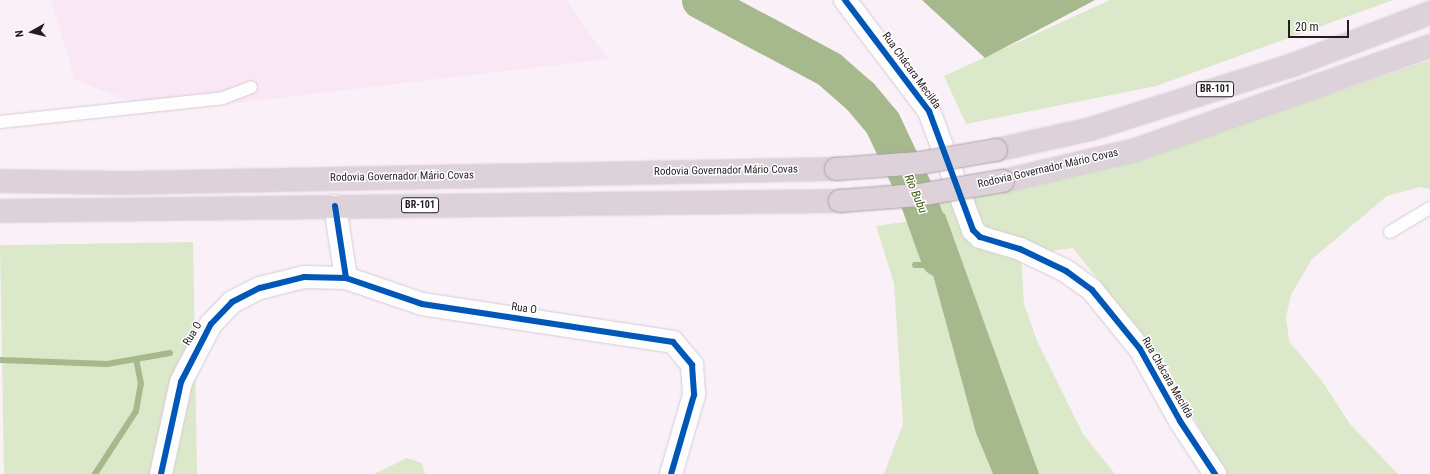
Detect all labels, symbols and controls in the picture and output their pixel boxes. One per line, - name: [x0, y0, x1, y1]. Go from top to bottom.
- north arrow: [12, 12, 52, 52]
- scale bar: [1290, 12, 1351, 38]
- text: 20 m: [1295, 20, 1319, 34]
- text: N: [13, 29, 27, 38]
- street label: Rua Chácara Mecilda: [879, 30, 943, 112]
- road number: BR-101: [1196, 81, 1234, 97]
- street label: Rodovia Governador Mário Covas: [976, 146, 1120, 192]
- street label: Rodovia Governador Mário Covas: [654, 163, 798, 179]
- street label: Rodovia Governador Mário Covas: [330, 169, 474, 185]
- water label: Rio Bubu: [900, 172, 930, 216]
- road number: BR-101: [401, 197, 439, 213]
- street label: Rua O: [510, 301, 538, 317]
- street label: Rua O: [181, 320, 205, 348]
- street label: Rua Chácara Mecilda: [1138, 335, 1196, 421]

